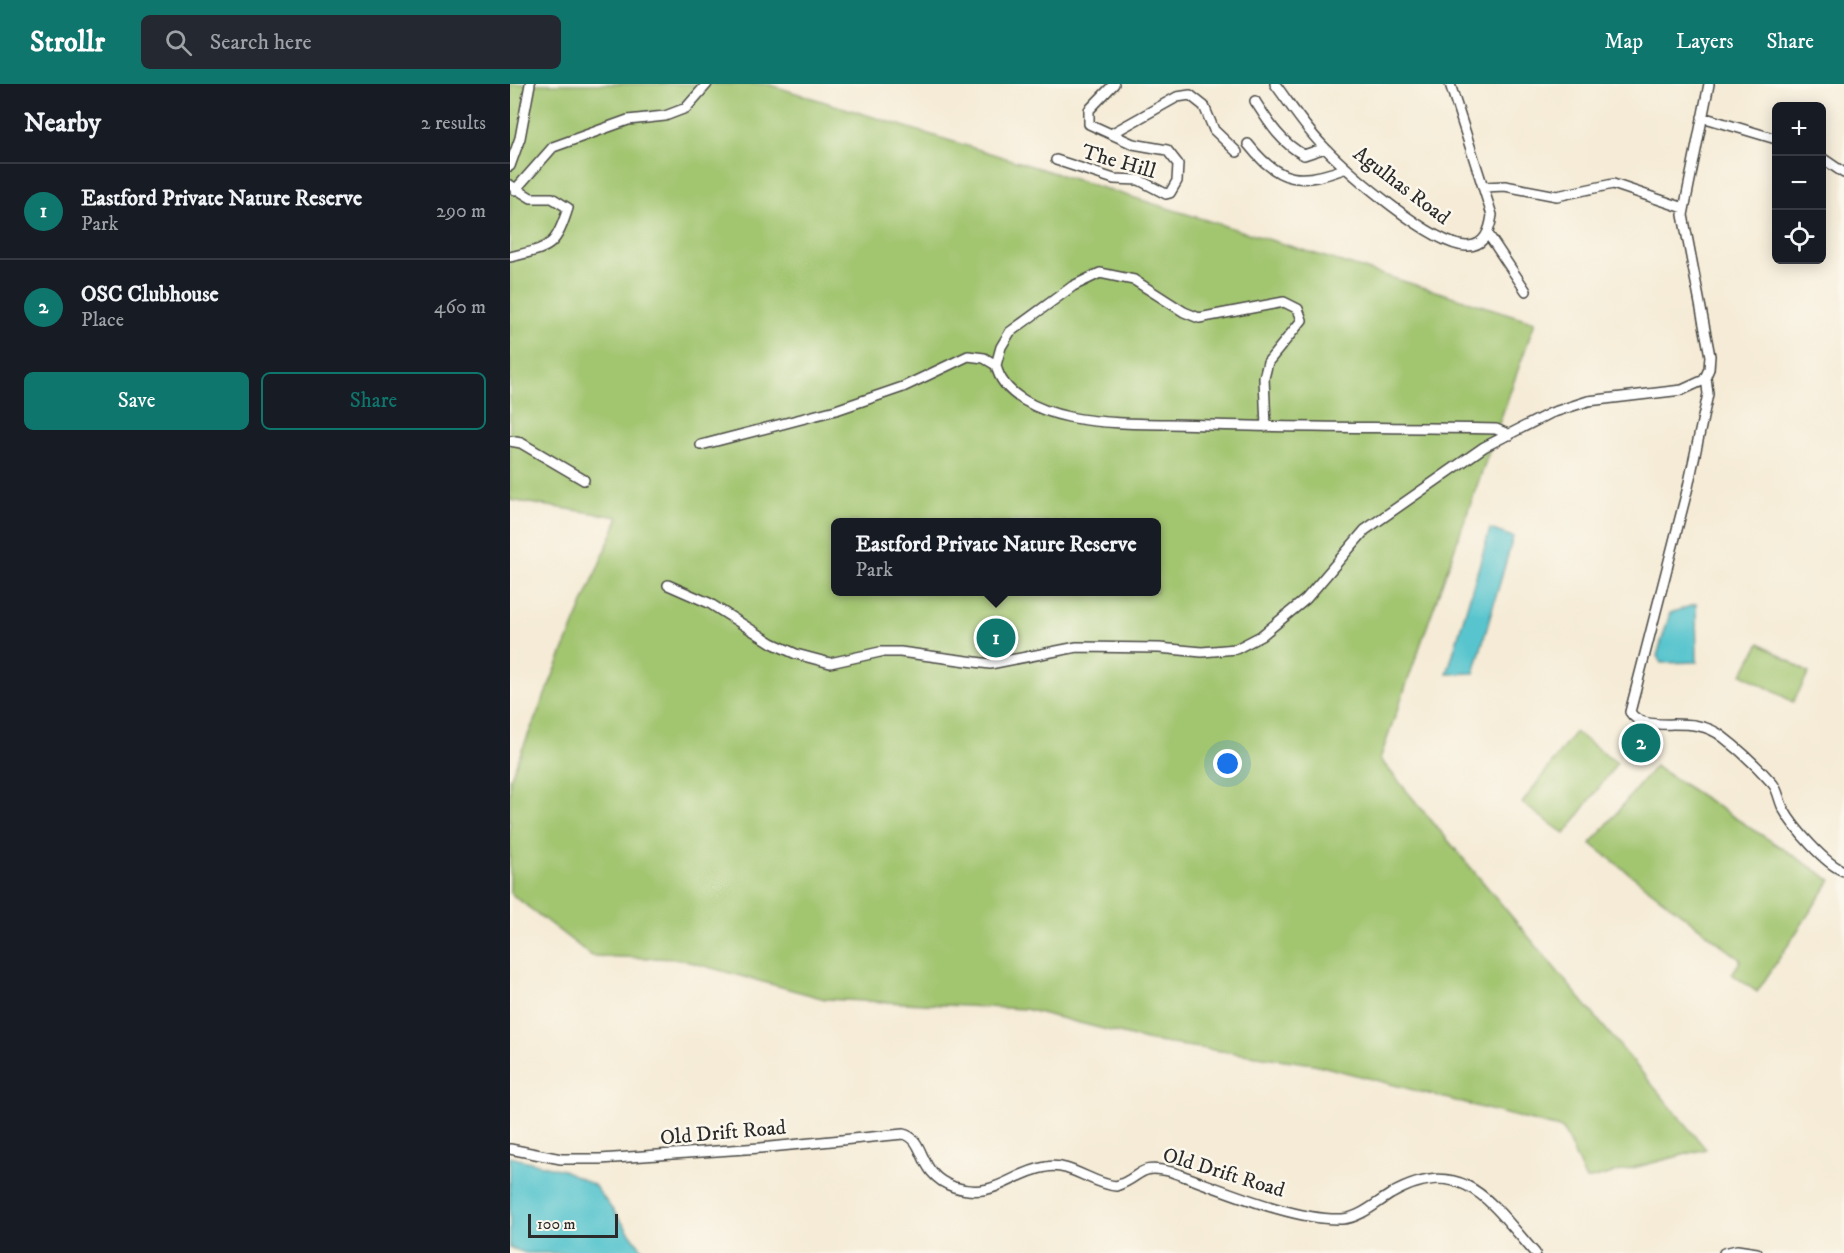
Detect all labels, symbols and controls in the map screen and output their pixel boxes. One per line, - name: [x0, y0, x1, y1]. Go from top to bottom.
- search box: [141, 15, 561, 69]
- text: Strollr: [30, 25, 105, 60]
- icon: search: [162, 26, 195, 59]
- text: Search here: [210, 29, 312, 56]
- text: Map: [1604, 29, 1643, 55]
- text: Layers: [1676, 29, 1734, 55]
- text: Share: [1767, 29, 1814, 55]
- map controls: [1772, 102, 1826, 264]
- button: +: [1772, 102, 1826, 156]
- text: Nearby: [24, 107, 101, 140]
- text: 2 results: [421, 111, 486, 136]
- street label: The Hill: [1079, 139, 1159, 185]
- street label: Agulhas Road: [1348, 141, 1456, 231]
- button: −: [1772, 156, 1826, 210]
- text: Eastford Private Nature Reserve: [81, 185, 362, 212]
- text: 1: [40, 199, 47, 224]
- text: 290 m: [436, 199, 486, 224]
- button: locate: [1772, 210, 1826, 264]
- text: Park: [81, 212, 118, 237]
- text: OSC Clubhouse: [81, 281, 219, 308]
- text: 2: [39, 295, 48, 320]
- text: 460 m: [434, 295, 486, 320]
- text: Place: [81, 308, 124, 333]
- button: Save: [24, 372, 249, 430]
- button: Share: [261, 372, 486, 430]
- popup: [831, 518, 1161, 596]
- text: Eastford Private Nature Reserve: [855, 531, 1137, 558]
- text: Park: [855, 558, 893, 583]
- pin: 1: [976, 616, 1016, 660]
- pin: 2: [1622, 720, 1660, 766]
- your location: [1213, 749, 1242, 778]
- street label: Old Drift Road: [659, 1114, 788, 1151]
- street label: Old Drift Road: [1160, 1142, 1288, 1204]
- scale bar: [528, 1211, 618, 1238]
- text: 100 m: [537, 1214, 576, 1234]

